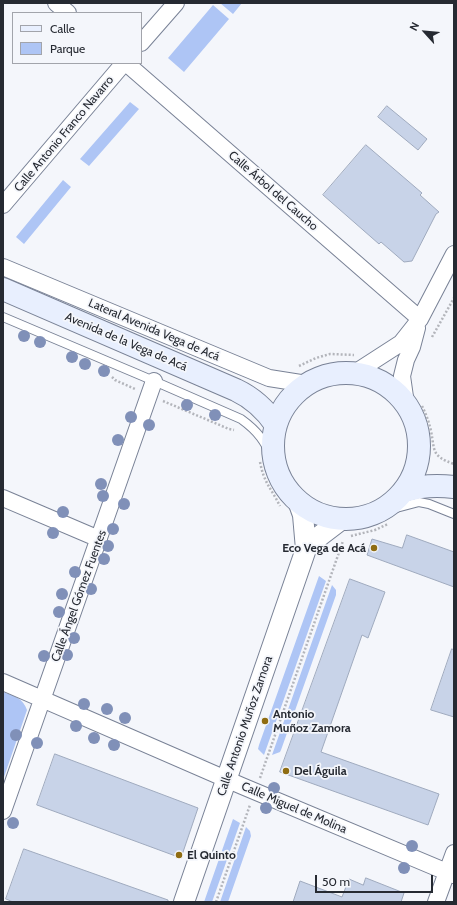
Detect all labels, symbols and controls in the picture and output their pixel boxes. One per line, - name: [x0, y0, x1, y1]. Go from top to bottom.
- legend: [12, 12, 142, 64]
- north arrow: [405, 12, 445, 52]
- text: N: [406, 20, 422, 33]
- text: Calle: [50, 21, 75, 36]
- text: Parque: [50, 41, 85, 56]
- street label: Calle Antonio Franco Navarro: [11, 73, 117, 195]
- street label: Calle Árbol del Caucho: [225, 148, 321, 234]
- street label: Lateral Avenida Vega de Acá: [86, 296, 222, 364]
- street label: Avenida de la Vega de Acá: [63, 310, 189, 374]
- street label: Calle Ángel Gómez Fuentes: [48, 528, 110, 664]
- place label: Eco Vega de Acá: [282, 541, 366, 555]
- marker: Eco Vega de Acá: [369, 543, 379, 553]
- street label: Calle Antonio Muñoz Zamora: [214, 654, 276, 798]
- place label: Antonio Muñoz Zamora: [273, 707, 351, 735]
- marker: Antonio Muñoz Zamora: [260, 716, 270, 726]
- place label: Del Águila: [294, 764, 347, 778]
- marker: Del Águila: [281, 766, 291, 776]
- street label: Calle Miguel de Molina: [239, 779, 349, 837]
- place label: El Quinto: [187, 848, 236, 862]
- marker: El Quinto: [174, 850, 184, 860]
- scale bar: [317, 867, 435, 893]
- text: 50 m: [322, 874, 350, 889]

